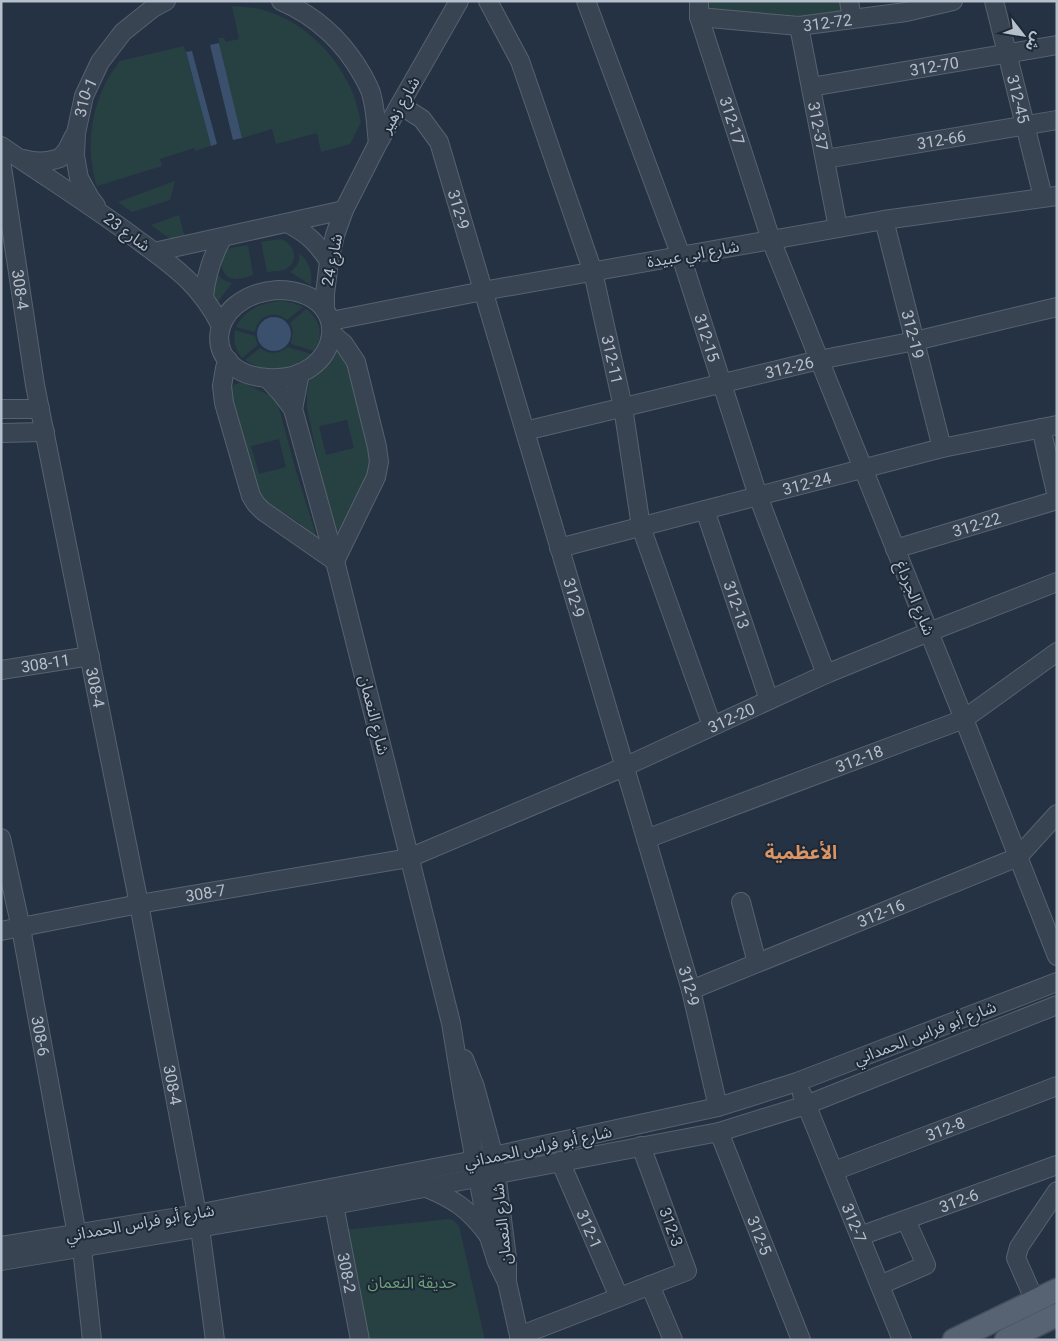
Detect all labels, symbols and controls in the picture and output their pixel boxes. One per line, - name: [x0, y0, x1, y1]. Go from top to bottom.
- street label: 312-72: [802, 10, 853, 35]
- north arrow: [998, 10, 1048, 60]
- text: ش: [1022, 29, 1046, 54]
- street label: 312-70: [908, 52, 960, 79]
- street label: شارع زهير: [376, 73, 426, 139]
- street label: 312-45: [1003, 73, 1034, 125]
- street label: 310-1: [70, 75, 101, 119]
- street label: 312-17: [716, 94, 749, 147]
- street label: 312-37: [804, 100, 832, 152]
- street label: 312-66: [915, 126, 967, 153]
- street label: 312-9: [444, 187, 474, 231]
- street label: شارع 23: [98, 209, 154, 258]
- street label: شارع 24: [318, 232, 349, 288]
- street label: شارع ابي عبيدة: [645, 237, 741, 274]
- street label: 308-4: [8, 268, 33, 311]
- street label: 312-19: [898, 308, 928, 361]
- street label: 312-15: [691, 311, 724, 364]
- street label: 312-11: [598, 333, 627, 386]
- street label: 312-26: [763, 352, 816, 382]
- street label: 312-24: [780, 468, 833, 499]
- street label: 312-22: [950, 508, 1003, 541]
- street label: شارع الجرداغ: [889, 558, 939, 639]
- street label: 312-9: [560, 576, 589, 620]
- street label: 312-13: [720, 578, 754, 631]
- street label: 308-11: [20, 650, 71, 676]
- street label: 308-4: [82, 666, 109, 709]
- street label: شارع النعمان: [352, 673, 393, 758]
- street label: 312-20: [705, 699, 758, 737]
- street label: 312-18: [833, 741, 886, 776]
- district label: الأعظمية: [765, 840, 837, 864]
- street label: 308-7: [184, 880, 227, 905]
- street label: 312-16: [854, 895, 907, 931]
- street label: 312-9: [675, 964, 704, 1008]
- street label: شارع أبو فراس الحمداني: [851, 997, 1000, 1072]
- street label: 308-6: [28, 1014, 54, 1058]
- street label: 308-4: [160, 1063, 186, 1107]
- street label: 312-8: [923, 1113, 967, 1145]
- street label: شارع أبو فراس الحمداني: [462, 1122, 614, 1175]
- street label: شارع النعمان: [488, 1182, 519, 1266]
- street label: 312-6: [937, 1185, 981, 1216]
- street label: 312-7: [838, 1200, 871, 1245]
- street label: شارع أبو فراس الحمداني: [64, 1201, 216, 1248]
- street label: 312-3: [655, 1205, 687, 1249]
- street label: 312-1: [573, 1207, 606, 1251]
- street label: 312-5: [743, 1213, 776, 1258]
- street label: 308-2: [334, 1251, 360, 1294]
- park label: حديقة النعمان: [367, 1273, 457, 1292]

